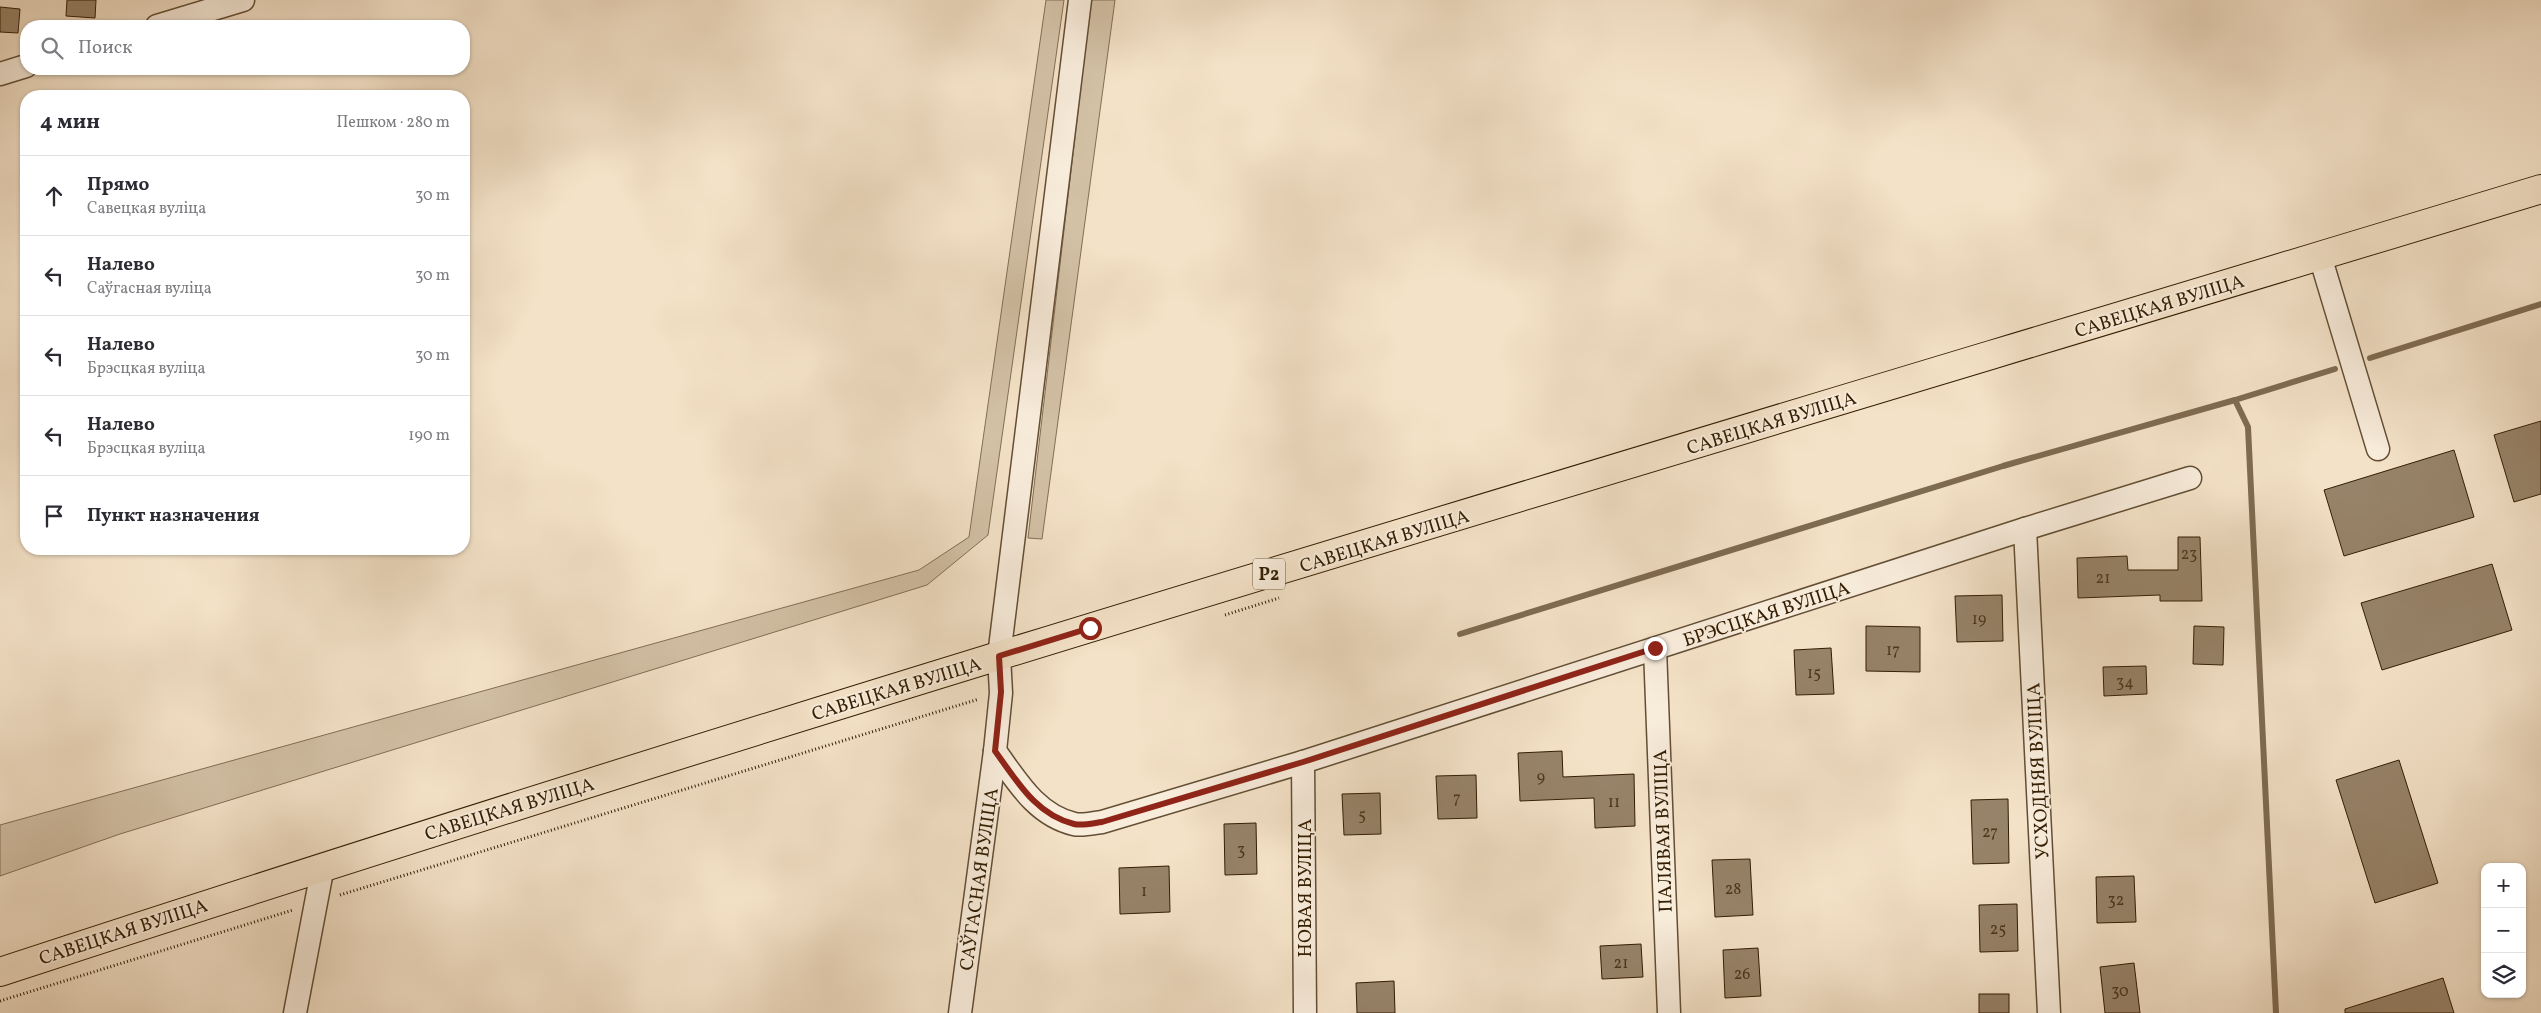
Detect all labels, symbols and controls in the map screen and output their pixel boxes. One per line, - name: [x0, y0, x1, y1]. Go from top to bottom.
- search box: [20, 20, 470, 75]
- icon: search: [38, 34, 66, 62]
- text: Поиск: [78, 35, 132, 61]
- text: 4 мин: [40, 108, 100, 137]
- text: Пешком · 280 m: [336, 112, 450, 134]
- text: Прямо: [87, 172, 149, 198]
- icon: ahead: [40, 182, 68, 210]
- text: 30 m: [415, 185, 450, 207]
- text: Савецкая вуліца: [87, 198, 206, 220]
- text: Налево: [87, 252, 155, 278]
- icon: left: [40, 262, 68, 290]
- text: 30 m: [415, 265, 450, 287]
- street label: САВЕЦКАЯ ВУЛІЦА: [2072, 269, 2248, 345]
- text: Саўгасная вуліца: [87, 278, 212, 300]
- text: Налево: [87, 332, 155, 358]
- icon: left: [40, 342, 68, 370]
- text: 30 m: [415, 345, 450, 367]
- text: Брэсцкая вуліца: [87, 358, 206, 380]
- street label: САВЕЦКАЯ ВУЛІЦА: [1684, 386, 1860, 462]
- text: Налево: [87, 412, 155, 438]
- icon: left: [40, 422, 68, 450]
- text: 190 m: [408, 425, 450, 447]
- text: Брэсцкая вуліца: [87, 438, 206, 460]
- icon: arrive: [40, 502, 68, 530]
- text: Пункт назначения: [87, 503, 260, 529]
- street label: САВЕЦКАЯ ВУЛІЦА: [1297, 504, 1473, 580]
- house number: 23: [2181, 544, 2197, 566]
- road number: Р2: [1253, 558, 1285, 590]
- house number: 21: [2096, 568, 2110, 590]
- street label: БРЭСЦКАЯ ВУЛІЦА: [1680, 576, 1853, 654]
- house number: 19: [1972, 609, 1986, 631]
- route start: [1079, 617, 1102, 640]
- route end: [1644, 637, 1667, 660]
- house number: 17: [1886, 640, 1900, 662]
- street label: САВЕЦКАЯ ВУЛІЦА: [809, 652, 985, 728]
- house number: 15: [1807, 663, 1821, 685]
- house number: 34: [2116, 672, 2134, 694]
- street label: УСХОДНЯЯ ВУЛІЦА: [2021, 682, 2057, 860]
- street label: ПАЛЯВАЯ ВУЛІЦА: [1648, 749, 1680, 913]
- house number: 9: [1537, 767, 1545, 789]
- street label: САВЕЦКАЯ ВУЛІЦА: [422, 772, 598, 848]
- street label: САЎГАСНАЯ ВУЛІЦА: [954, 786, 1006, 972]
- house number: 7: [1453, 788, 1461, 810]
- house number: 11: [1608, 792, 1620, 814]
- house number: 5: [1358, 805, 1366, 827]
- street label: НОВАЯ ВУЛІЦА: [1293, 819, 1319, 957]
- house number: 27: [1982, 822, 1998, 844]
- house number: 3: [1237, 840, 1245, 862]
- map controls: [2481, 863, 2526, 998]
- button: +: [2481, 863, 2526, 908]
- house number: 28: [1725, 879, 1741, 901]
- house number: 1: [1141, 881, 1147, 903]
- house number: 32: [2108, 890, 2124, 912]
- street label: САВЕЦКАЯ ВУЛІЦА: [36, 893, 211, 972]
- button: −: [2481, 908, 2526, 953]
- house number: 25: [1990, 919, 2006, 941]
- house number: 21: [1614, 953, 1628, 975]
- button: layers: [2481, 953, 2526, 998]
- house number: 26: [1734, 964, 1750, 986]
- house number: 30: [2111, 981, 2129, 1003]

